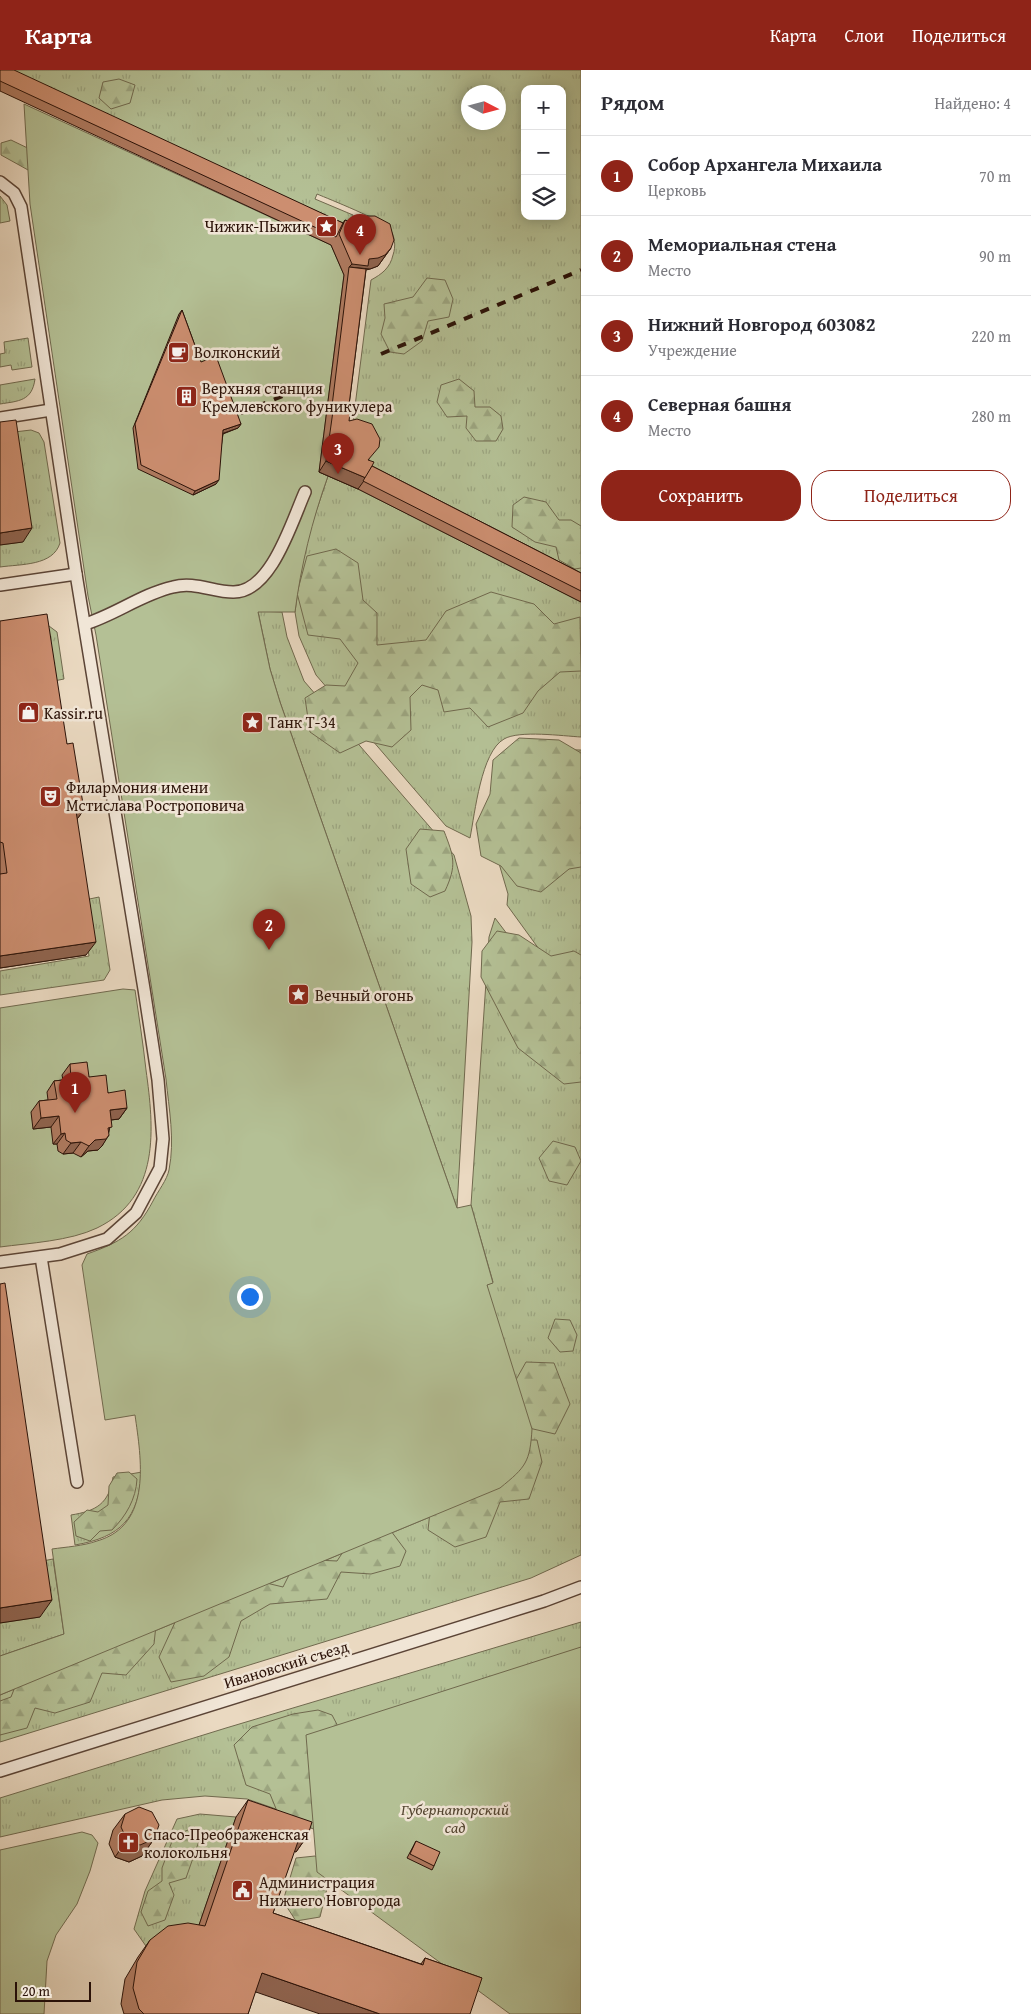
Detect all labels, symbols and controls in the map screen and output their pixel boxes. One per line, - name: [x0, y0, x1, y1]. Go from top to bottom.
- text: Карта: [25, 18, 92, 53]
- text: Карта: [770, 22, 817, 49]
- text: Слои: [845, 22, 884, 49]
- text: Поделиться: [912, 22, 1006, 49]
- north arrow: [461, 85, 506, 130]
- map controls: [521, 85, 566, 220]
- button: +: [521, 85, 566, 130]
- text: Рядом: [601, 87, 664, 118]
- text: Найдено: 4: [934, 91, 1011, 115]
- button: −: [521, 130, 566, 175]
- text: Собор Архангела Михаила: [648, 150, 882, 178]
- text: 1: [613, 164, 621, 188]
- text: 70 m: [979, 164, 1011, 188]
- button: layers: [521, 175, 566, 220]
- text: Церковь: [648, 178, 706, 202]
- place label: Чижик-Пыжик: [204, 214, 311, 238]
- place icon: Чижик-Пыжик: [314, 214, 338, 238]
- pin: 4: [344, 214, 376, 255]
- text: Мемориальная стена: [648, 230, 836, 258]
- text: 2: [613, 244, 621, 268]
- text: 90 m: [979, 244, 1011, 268]
- text: Место: [648, 258, 691, 282]
- text: Нижний Новгород 603082: [648, 310, 876, 338]
- text: 3: [613, 324, 621, 348]
- text: 220 m: [971, 324, 1011, 348]
- text: Учреждение: [648, 338, 737, 362]
- cafe icon: Волконский: [166, 340, 190, 364]
- place label: Волконский: [194, 340, 281, 364]
- place label: Верхняя станция Кремлевского фуникулера: [202, 376, 393, 418]
- building icon: Верхняя станция Кремлевского фуникулера: [174, 385, 198, 409]
- text: Северная башня: [648, 390, 791, 418]
- text: 4: [613, 404, 621, 428]
- text: 280 m: [971, 404, 1011, 428]
- text: Место: [648, 418, 691, 442]
- pin: 3: [322, 433, 354, 474]
- button: Сохранить: [601, 470, 801, 521]
- button: Поделиться: [811, 470, 1011, 521]
- shop icon: Kassir.ru: [16, 701, 40, 725]
- place label: Kassir.ru: [44, 701, 103, 725]
- place icon: Танк Т-34: [240, 710, 264, 734]
- place label: Танк Т-34: [268, 710, 336, 734]
- place label: Филармония имени Мстислава Ростроповича: [66, 775, 245, 817]
- theatre icon: Филармония имени Мстислава Ростроповича: [38, 784, 62, 808]
- pin: 2: [253, 909, 285, 950]
- place icon: Вечный огонь: [287, 983, 311, 1007]
- place label: Вечный огонь: [315, 983, 414, 1007]
- pin: 1: [59, 1072, 91, 1113]
- your location: [237, 1284, 263, 1310]
- street label: Ивановский съезд: [221, 1634, 352, 1694]
- park label: Губернаторский сад: [400, 1797, 509, 1839]
- place label: Спасо-Преображенская колокольня: [144, 1822, 309, 1864]
- church icon: Спасо-Преображенская колокольня: [116, 1831, 140, 1855]
- place label: Администрация Нижнего Новгорода: [259, 1870, 401, 1912]
- public building icon: Администрация Нижнего Новгорода: [231, 1879, 255, 1903]
- scale bar: [15, 1979, 91, 2002]
- text: 20 m: [22, 1981, 50, 2001]

